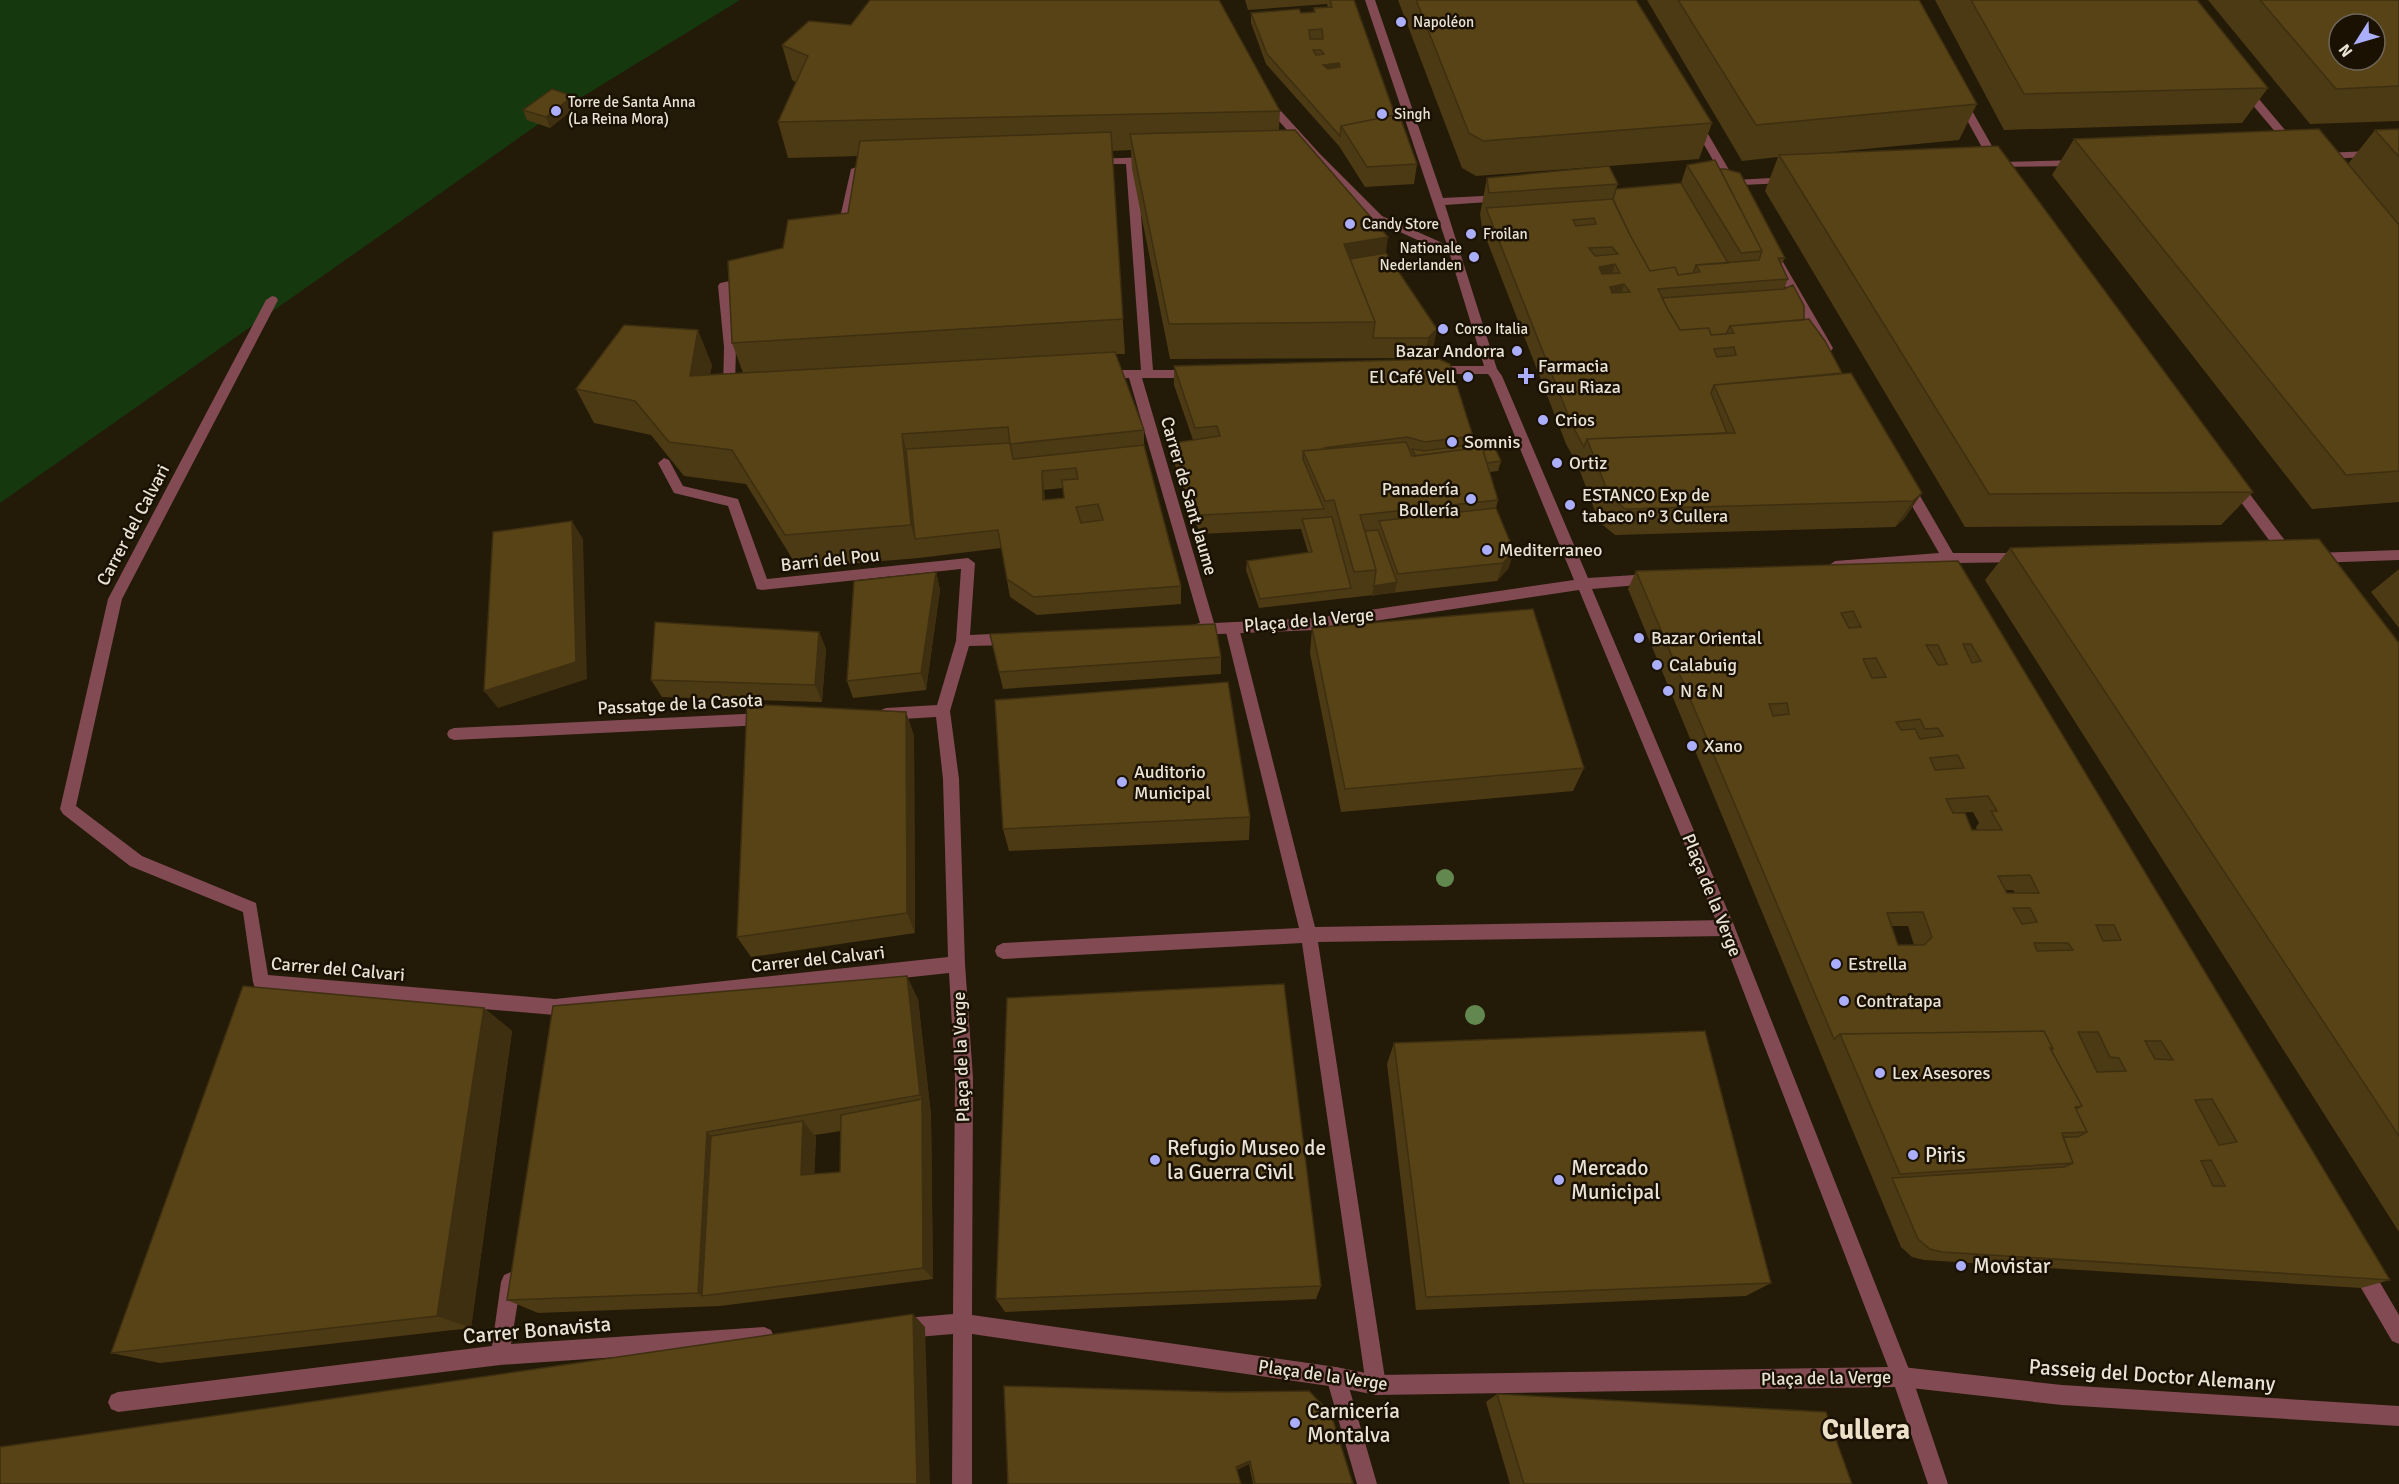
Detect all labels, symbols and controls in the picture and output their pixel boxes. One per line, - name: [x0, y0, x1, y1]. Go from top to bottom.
- north arrow: [2327, 12, 2387, 72]
- place label: Napoléon: [1413, 13, 1474, 31]
- marker: Napoléon: [1394, 15, 1408, 29]
- text: N: [2334, 40, 2357, 61]
- place label: Torre de Santa Anna (La Reina Mora): [568, 93, 696, 128]
- marker: Torre de Santa Anna (La Reina Mora): [549, 104, 563, 118]
- place label: Singh: [1394, 105, 1431, 123]
- marker: Singh: [1375, 107, 1389, 121]
- place label: Candy Store: [1362, 215, 1439, 233]
- marker: Candy Store: [1343, 217, 1357, 231]
- place label: Froilan: [1483, 225, 1528, 243]
- marker: Froilan: [1464, 227, 1478, 241]
- place label: Nationale Nederlanden: [1379, 239, 1462, 274]
- marker: Nationale Nederlanden: [1467, 250, 1481, 264]
- place label: Corso Italia: [1455, 320, 1528, 338]
- marker: Corso Italia: [1436, 322, 1450, 336]
- place label: Bazar Andorra: [1395, 340, 1505, 362]
- marker: Bazar Andorra: [1510, 344, 1524, 358]
- place label: Farmacia Grau Riaza: [1538, 355, 1621, 398]
- place label: El Café Vell: [1369, 366, 1456, 388]
- marker: Farmacia Grau Riaza: [1519, 369, 1533, 383]
- marker: El Café Vell: [1461, 370, 1475, 384]
- place label: Crios: [1555, 409, 1595, 431]
- marker: Crios: [1536, 413, 1550, 427]
- street label: Carrer de Sant Jaume: [1156, 414, 1222, 578]
- place label: Somnis: [1464, 431, 1520, 453]
- marker: Somnis: [1445, 435, 1459, 449]
- place label: Ortiz: [1569, 452, 1607, 474]
- marker: Ortiz: [1550, 456, 1564, 470]
- street label: Carrer del Calvari: [92, 461, 174, 589]
- place label: Panadería Bollería: [1382, 478, 1459, 521]
- place label: ESTANCO Exp de tabaco nº 3 Cullera: [1582, 484, 1728, 527]
- marker: Panadería Bollería: [1464, 492, 1478, 506]
- marker: ESTANCO Exp de tabaco nº 3 Cullera: [1563, 498, 1577, 512]
- place label: Mediterraneo: [1499, 539, 1602, 561]
- marker: Mediterraneo: [1480, 543, 1494, 557]
- street label: Barri del Pou: [780, 544, 880, 576]
- street label: Plaça de la Verge: [1243, 603, 1375, 637]
- place label: Bazar Oriental: [1651, 627, 1762, 649]
- marker: Bazar Oriental: [1632, 631, 1646, 645]
- place label: Calabuig: [1669, 654, 1737, 676]
- marker: Calabuig: [1650, 658, 1664, 672]
- place label: N & N: [1680, 680, 1724, 702]
- marker: N & N: [1661, 684, 1675, 698]
- street label: Passatge de la Casota: [597, 689, 763, 719]
- place label: Xano: [1704, 735, 1743, 757]
- marker: Xano: [1685, 739, 1699, 753]
- place label: Auditorio Municipal: [1134, 761, 1211, 804]
- marker: Auditorio Municipal: [1115, 775, 1129, 789]
- street label: Plaça de la Verge: [1677, 830, 1747, 960]
- street label: Carrer del Calvari: [750, 941, 886, 977]
- street label: Carrer del Calvari: [270, 952, 406, 986]
- place label: Estrella: [1848, 953, 1907, 975]
- marker: Estrella: [1829, 957, 1843, 971]
- place label: Contratapa: [1856, 990, 1942, 1012]
- street label: Plaça de la Verge: [948, 991, 974, 1123]
- marker: Contratapa: [1837, 994, 1851, 1008]
- place label: Lex Asesores: [1892, 1062, 1991, 1084]
- marker: Lex Asesores: [1873, 1066, 1887, 1080]
- place label: Refugio Museo de la Guerra Civil: [1167, 1135, 1326, 1185]
- place label: Piris: [1925, 1142, 1966, 1168]
- marker: Piris: [1906, 1148, 1920, 1162]
- marker: Refugio Museo de la Guerra Civil: [1148, 1153, 1162, 1167]
- place label: Mercado Municipal: [1571, 1155, 1660, 1205]
- marker: Mercado Municipal: [1552, 1173, 1566, 1187]
- place label: Movistar: [1973, 1253, 2051, 1279]
- marker: Movistar: [1954, 1259, 1968, 1273]
- street label: Carrer Bonavista: [462, 1311, 612, 1349]
- street label: Passeig del Doctor Alemany: [2028, 1353, 2276, 1397]
- street label: Plaça de la Verge: [1257, 1355, 1389, 1395]
- street label: Plaça de la Verge: [1761, 1366, 1891, 1390]
- place label: Carnicería Montalva: [1307, 1398, 1400, 1448]
- district label: Cullera: [1822, 1413, 1910, 1447]
- marker: Carnicería Montalva: [1288, 1416, 1302, 1430]

